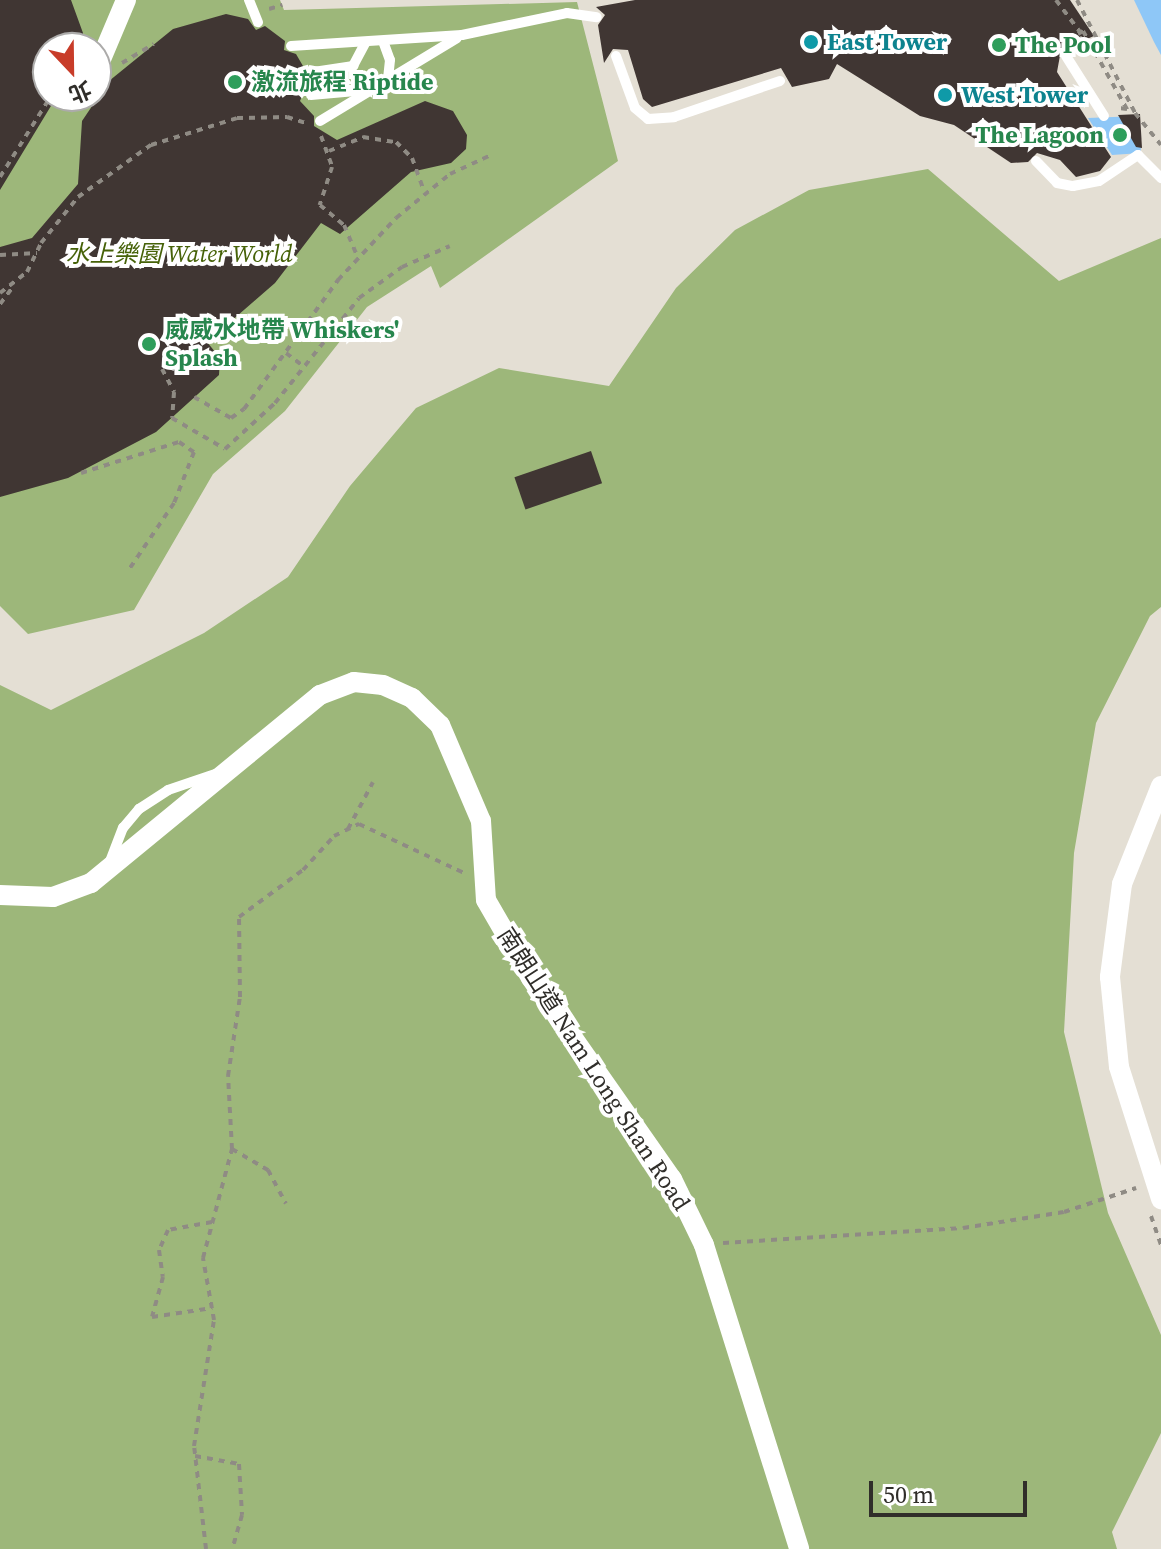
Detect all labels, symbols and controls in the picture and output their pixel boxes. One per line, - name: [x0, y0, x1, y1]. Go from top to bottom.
- place label: East Tower: [827, 28, 947, 56]
- place label: The Pool: [1015, 31, 1112, 59]
- north arrow: [32, 32, 112, 112]
- marker: East Tower: [802, 33, 820, 51]
- marker: The Pool: [990, 36, 1008, 54]
- place label: 激流旅程 Riptide: [251, 68, 434, 96]
- marker: 激流旅程 Riptide: [226, 73, 244, 91]
- text: 北: [64, 74, 96, 110]
- place label: West Tower: [961, 81, 1088, 109]
- marker: West Tower: [936, 86, 954, 104]
- place label: The Lagoon: [975, 121, 1104, 149]
- marker: The Lagoon: [1111, 126, 1129, 144]
- park label: 水上樂園 Water World: [66, 240, 292, 268]
- place label: 威威水地帶 Whiskers' Splash: [165, 316, 399, 372]
- marker: 威威水地帶 Whiskers' Splash: [140, 335, 158, 353]
- street label: 南朗山道 Nam Long Shan Road: [492, 922, 696, 1216]
- scale bar: [873, 1465, 1031, 1515]
- text: 50 m: [883, 1478, 934, 1511]

